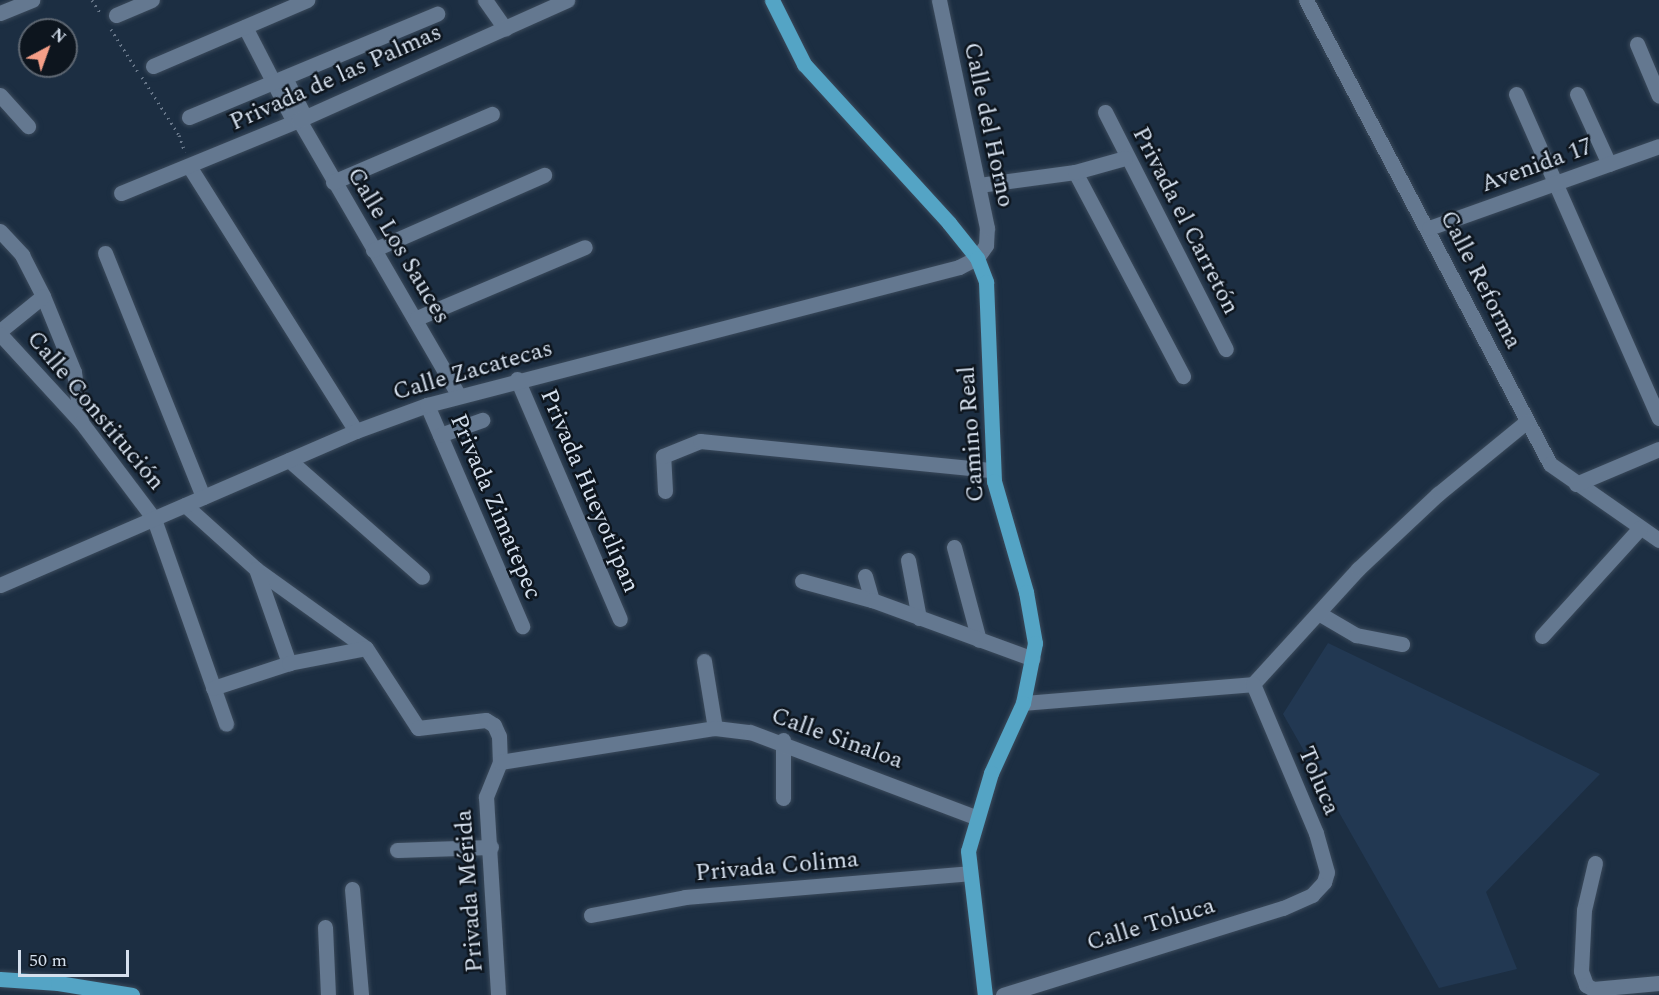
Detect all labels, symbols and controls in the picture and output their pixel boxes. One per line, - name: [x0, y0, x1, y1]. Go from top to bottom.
- north arrow: [18, 18, 78, 78]
- street label: Privada de las Palmas: [226, 18, 446, 138]
- text: N: [46, 23, 71, 49]
- street label: Calle del Horno: [956, 40, 1020, 210]
- street label: Privada el Carretón: [1125, 122, 1245, 320]
- street label: Avenida 17: [1477, 133, 1597, 199]
- street label: Calle Los Sauces: [340, 163, 456, 329]
- street label: Calle Reforma: [1433, 206, 1527, 354]
- street label: Calle Constitución: [20, 325, 170, 497]
- street label: Calle Zacatecas: [390, 334, 556, 408]
- street label: Camino Real: [953, 365, 991, 503]
- street label: Privada Hueyotlipan: [533, 385, 645, 597]
- street label: Privada Zimatepec: [443, 410, 547, 604]
- street label: Calle Sinaloa: [767, 702, 907, 776]
- street label: Toluca: [1291, 742, 1345, 820]
- street label: Privada Mérida: [450, 809, 490, 973]
- street label: Privada Colima: [694, 846, 860, 888]
- street label: Calle Toluca: [1083, 892, 1219, 958]
- scale bar: [21, 938, 132, 976]
- text: 50 m: [29, 947, 67, 974]

